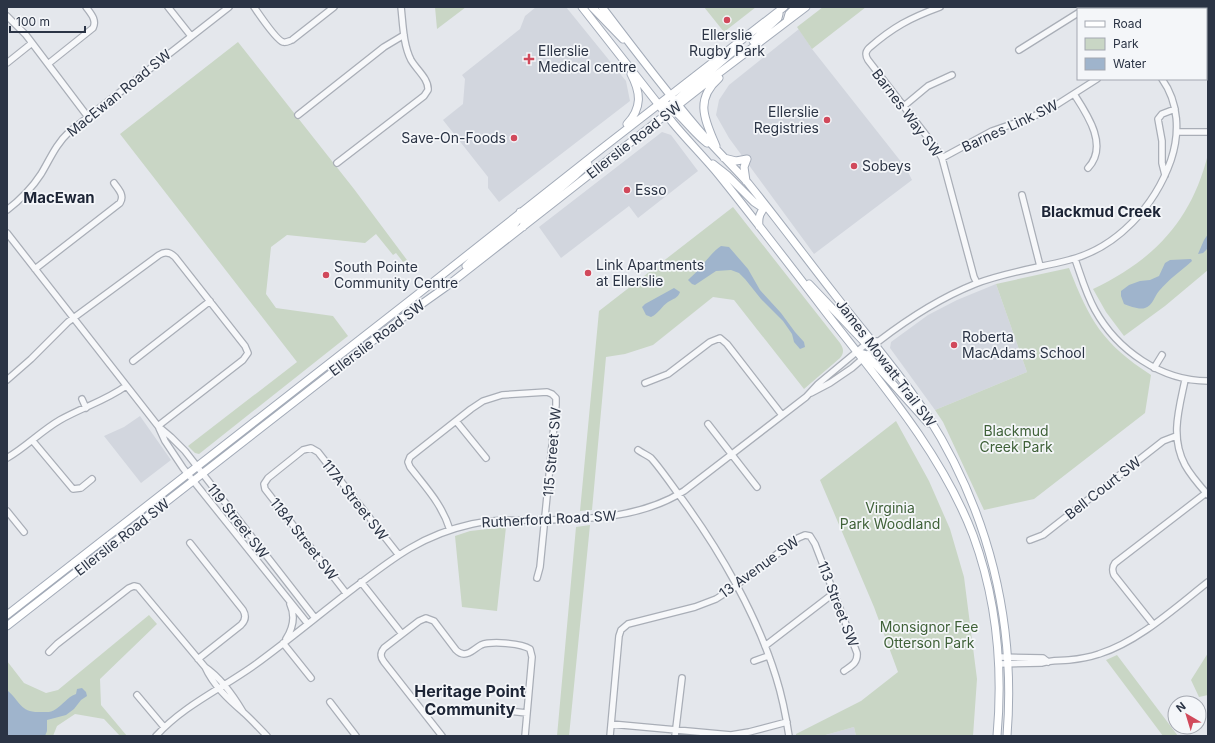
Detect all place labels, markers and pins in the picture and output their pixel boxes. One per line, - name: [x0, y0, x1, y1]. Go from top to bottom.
- marker: Ellerslie Rugby Park: [722, 15, 732, 25]
- place label: Ellerslie Rugby Park: [689, 26, 765, 59]
- place label: Ellerslie Medical centre: [538, 42, 636, 75]
- marker: Ellerslie Medical centre: [523, 53, 535, 65]
- place label: Ellerslie Registries: [754, 103, 819, 136]
- marker: Ellerslie Registries: [822, 115, 832, 125]
- place label: Save-On-Foods: [401, 129, 506, 146]
- marker: Save-On-Foods: [509, 133, 519, 143]
- place label: Sobeys: [862, 157, 911, 174]
- marker: Sobeys: [849, 161, 859, 171]
- place label: Esso: [635, 181, 667, 198]
- marker: Esso: [622, 185, 632, 195]
- place label: Link Apartments at Ellerslie: [596, 256, 704, 289]
- place label: South Pointe Community Centre: [334, 258, 458, 291]
- marker: Link Apartments at Ellerslie: [583, 268, 593, 278]
- marker: South Pointe Community Centre: [321, 270, 331, 280]
- place label: Roberta MacAdams School: [962, 328, 1085, 361]
- marker: Roberta MacAdams School: [949, 340, 959, 350]

